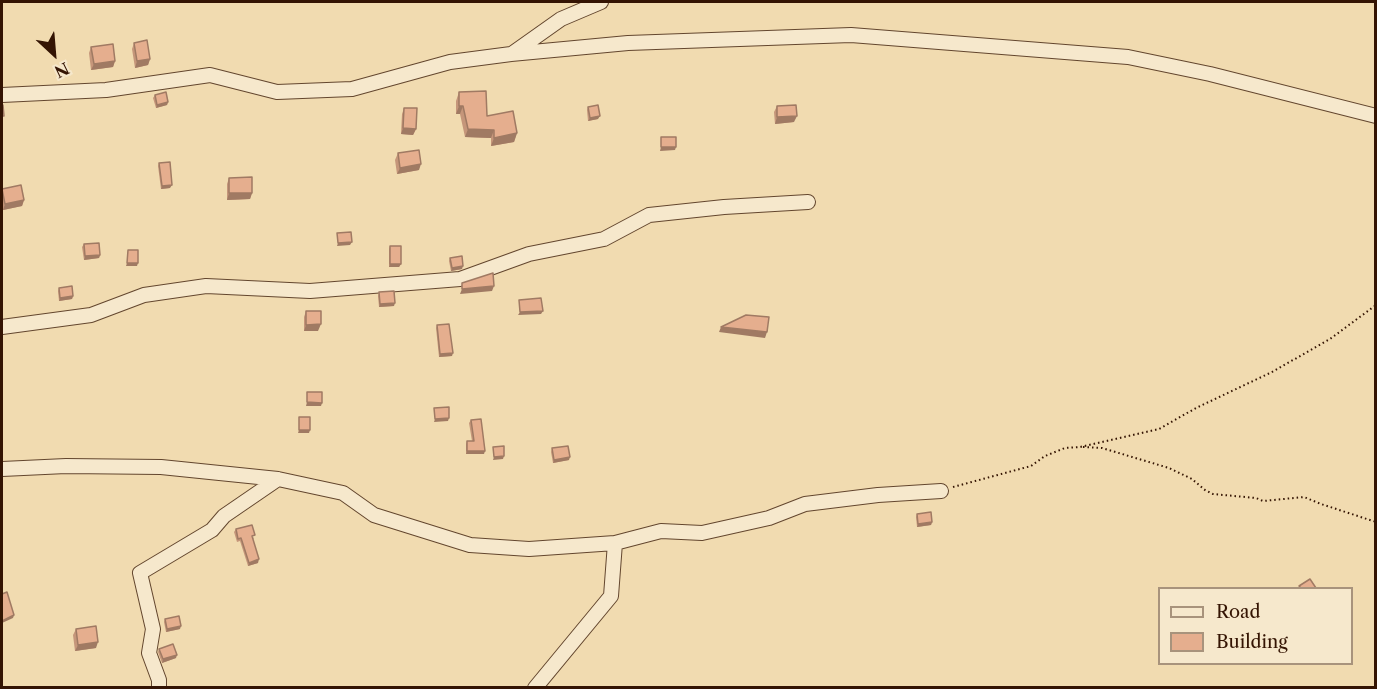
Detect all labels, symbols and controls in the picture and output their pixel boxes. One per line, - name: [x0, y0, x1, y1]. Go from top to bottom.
- north arrow: [24, 24, 84, 84]
- text: N: [51, 58, 73, 82]
- legend: [1158, 587, 1353, 665]
- text: Road: [1216, 601, 1261, 623]
- text: Building: [1216, 631, 1288, 653]

